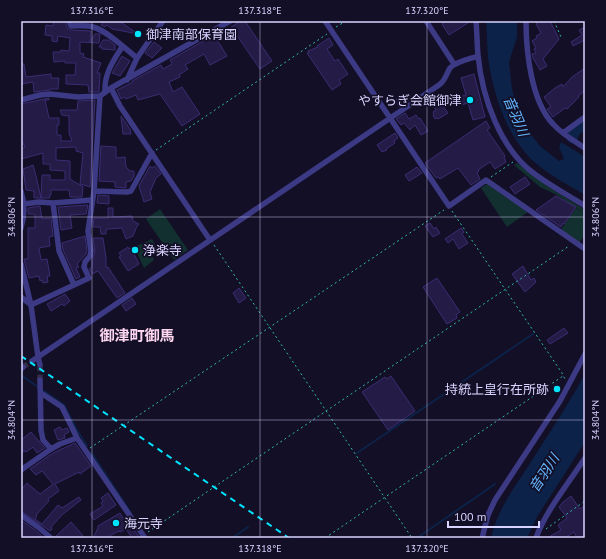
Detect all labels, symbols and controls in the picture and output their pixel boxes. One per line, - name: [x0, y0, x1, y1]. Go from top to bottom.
- text: 137.316°E: [70, 4, 114, 17]
- text: 137.318°E: [238, 4, 282, 17]
- text: 137.320°E: [405, 4, 449, 17]
- place label: 御津南部保育園: [146, 26, 237, 43]
- marker: 御津南部保育園: [133, 29, 143, 39]
- place label: やすらぎ会館御津: [358, 92, 462, 109]
- water label: 音羽川: [500, 93, 533, 141]
- marker: やすらぎ会館御津: [465, 95, 475, 105]
- text: 34.806°N: [5, 197, 18, 237]
- text: 34.806°N: [589, 197, 602, 237]
- place label: 浄楽寺: [143, 242, 182, 259]
- marker: 浄楽寺: [130, 245, 140, 255]
- district label: 御津町御馬: [99, 326, 175, 345]
- place label: 持統上皇行在所跡: [445, 381, 549, 398]
- marker: 持統上皇行在所跡: [552, 384, 562, 394]
- text: 34.804°N: [5, 400, 18, 440]
- text: 34.804°N: [589, 400, 602, 440]
- water label: 音羽川: [525, 449, 564, 496]
- scale bar: [448, 503, 539, 529]
- text: 100 m: [454, 509, 487, 524]
- place label: 海元寺: [124, 515, 163, 532]
- marker: 海元寺: [111, 518, 121, 528]
- text: 137.316°E: [70, 542, 114, 555]
- text: 137.318°E: [238, 542, 282, 555]
- text: 137.320°E: [405, 542, 449, 555]

